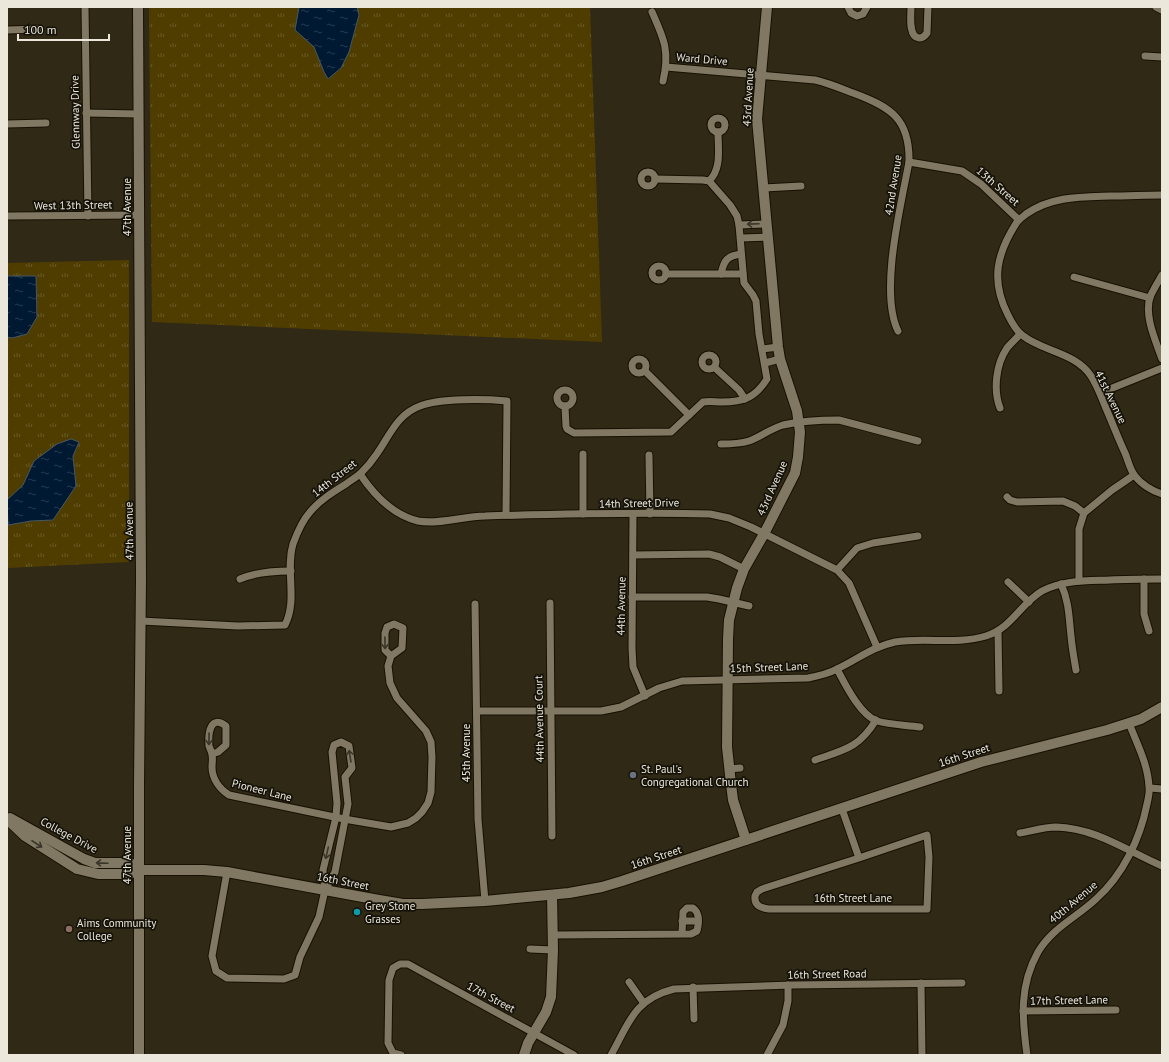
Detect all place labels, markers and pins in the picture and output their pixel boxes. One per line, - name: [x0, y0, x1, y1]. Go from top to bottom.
- place label: St. Paul's Congregational Church: [641, 762, 748, 789]
- marker: St. Paul's Congregational Church: [628, 770, 638, 780]
- place label: Grey Stone Grasses: [365, 899, 416, 926]
- marker: Grey Stone Grasses: [352, 907, 362, 917]
- place label: Aims Community College: [77, 916, 157, 943]
- marker: Aims Community College: [64, 924, 74, 934]

